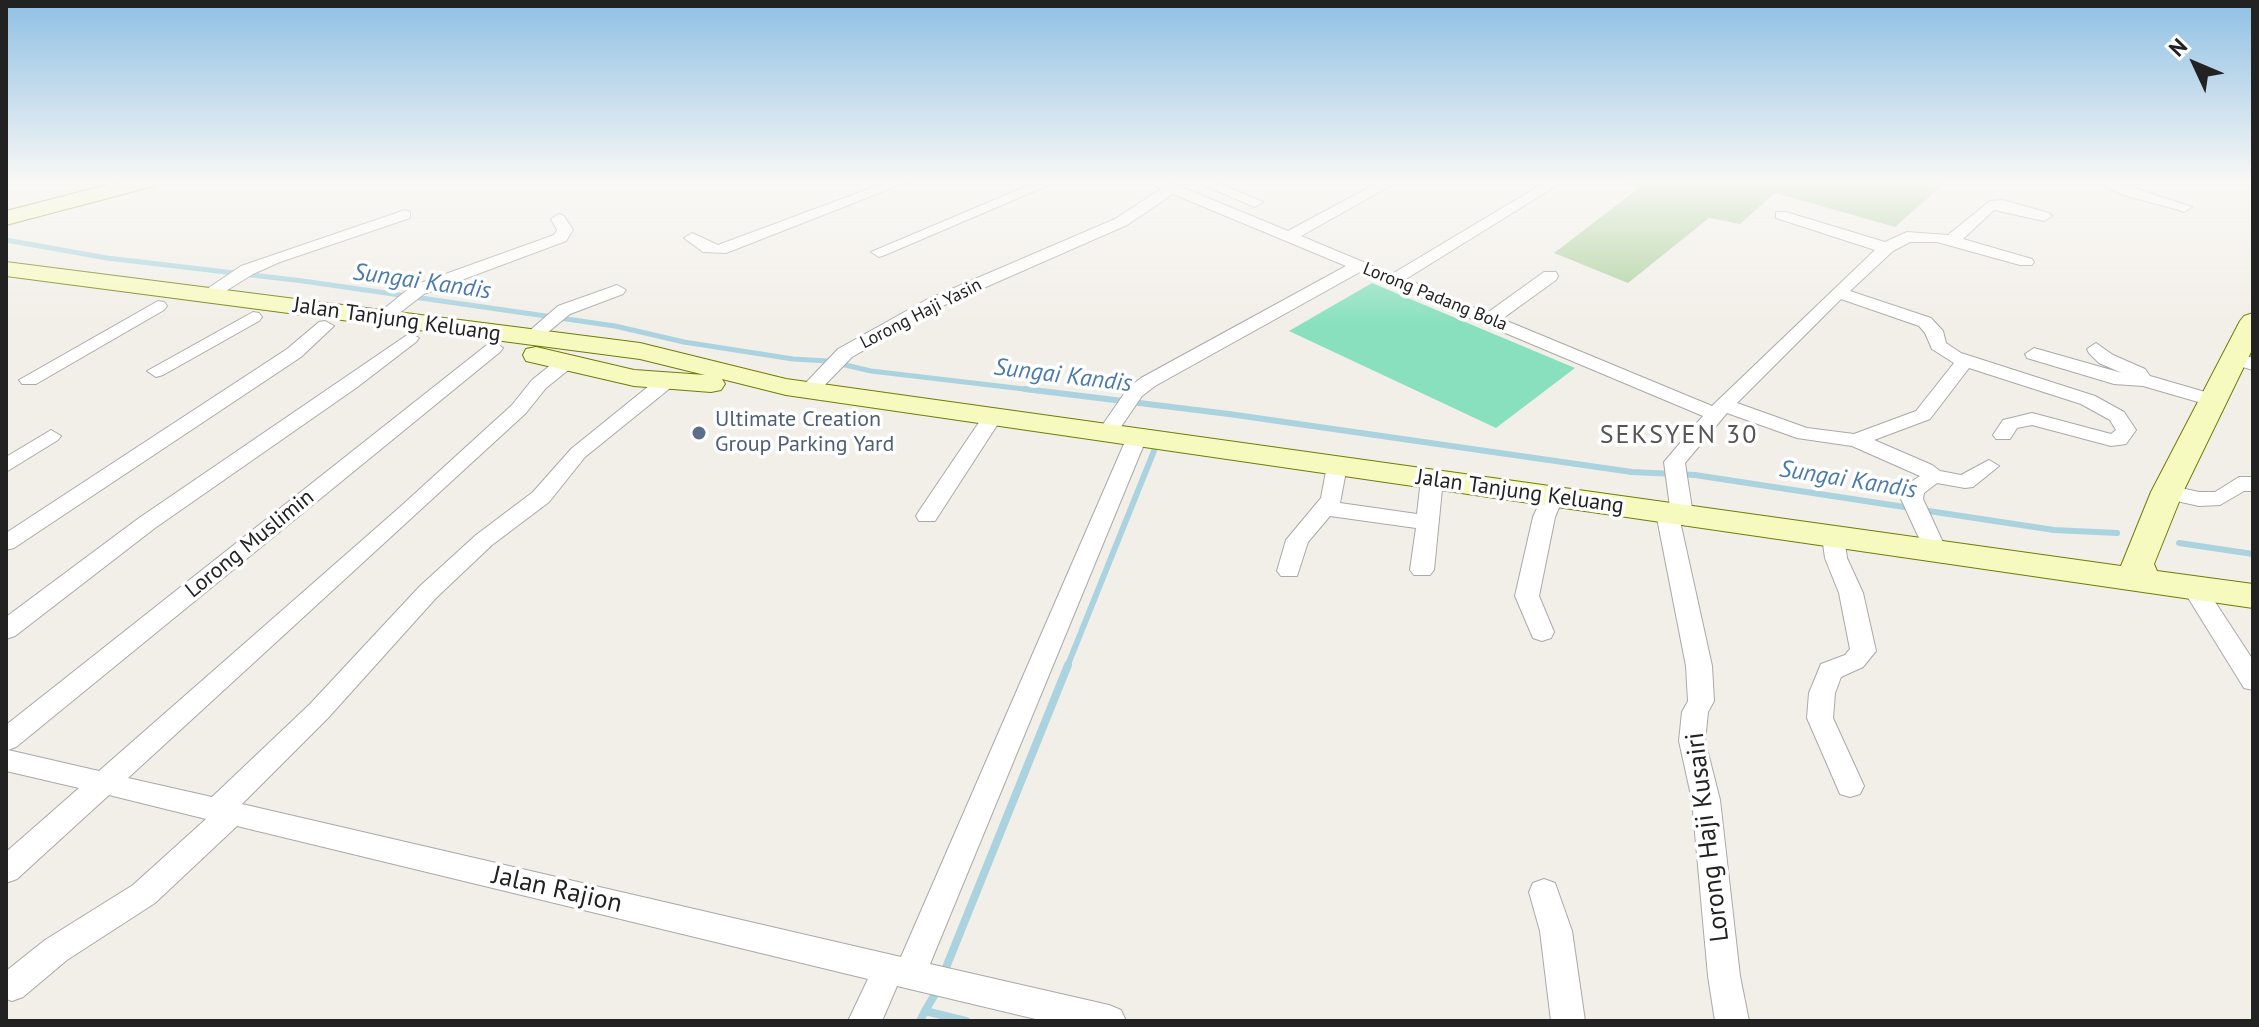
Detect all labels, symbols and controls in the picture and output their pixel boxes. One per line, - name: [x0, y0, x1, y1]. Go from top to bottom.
- north arrow: [2155, 24, 2235, 104]
- text: N: [2163, 32, 2193, 62]
- water label: Sungai Kandis: [351, 258, 493, 306]
- street label: Lorong Padang Bola: [1360, 258, 1510, 336]
- street label: Lorong Haji Yasin: [857, 274, 985, 354]
- street label: Jalan Tanjung Keluang: [291, 292, 503, 348]
- water label: Sungai Kandis: [992, 353, 1134, 399]
- place label: Ultimate Creation Group Parking Yard: [715, 407, 894, 458]
- district label: SEKSYEN 30: [1600, 420, 1758, 452]
- marker: Ultimate Creation Group Parking Yard: [690, 424, 708, 442]
- water label: Sungai Kandis: [1777, 455, 1919, 505]
- street label: Jalan Tanjung Keluang: [1414, 464, 1626, 520]
- street label: Lorong Muslimin: [180, 484, 320, 604]
- street label: Lorong Haji Kusairi: [1680, 731, 1736, 943]
- street label: Jalan Rajion: [489, 860, 625, 920]

